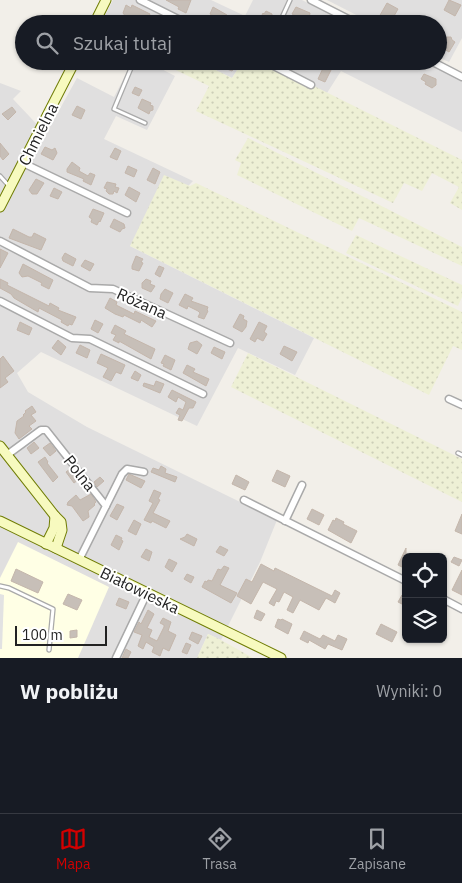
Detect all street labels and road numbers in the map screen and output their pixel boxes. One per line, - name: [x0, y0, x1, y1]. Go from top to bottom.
- street label: Chmielna: [14, 99, 62, 169]
- street label: Różana: [114, 283, 170, 323]
- street label: Polna: [60, 451, 101, 495]
- street label: Białowieska: [97, 562, 183, 618]

